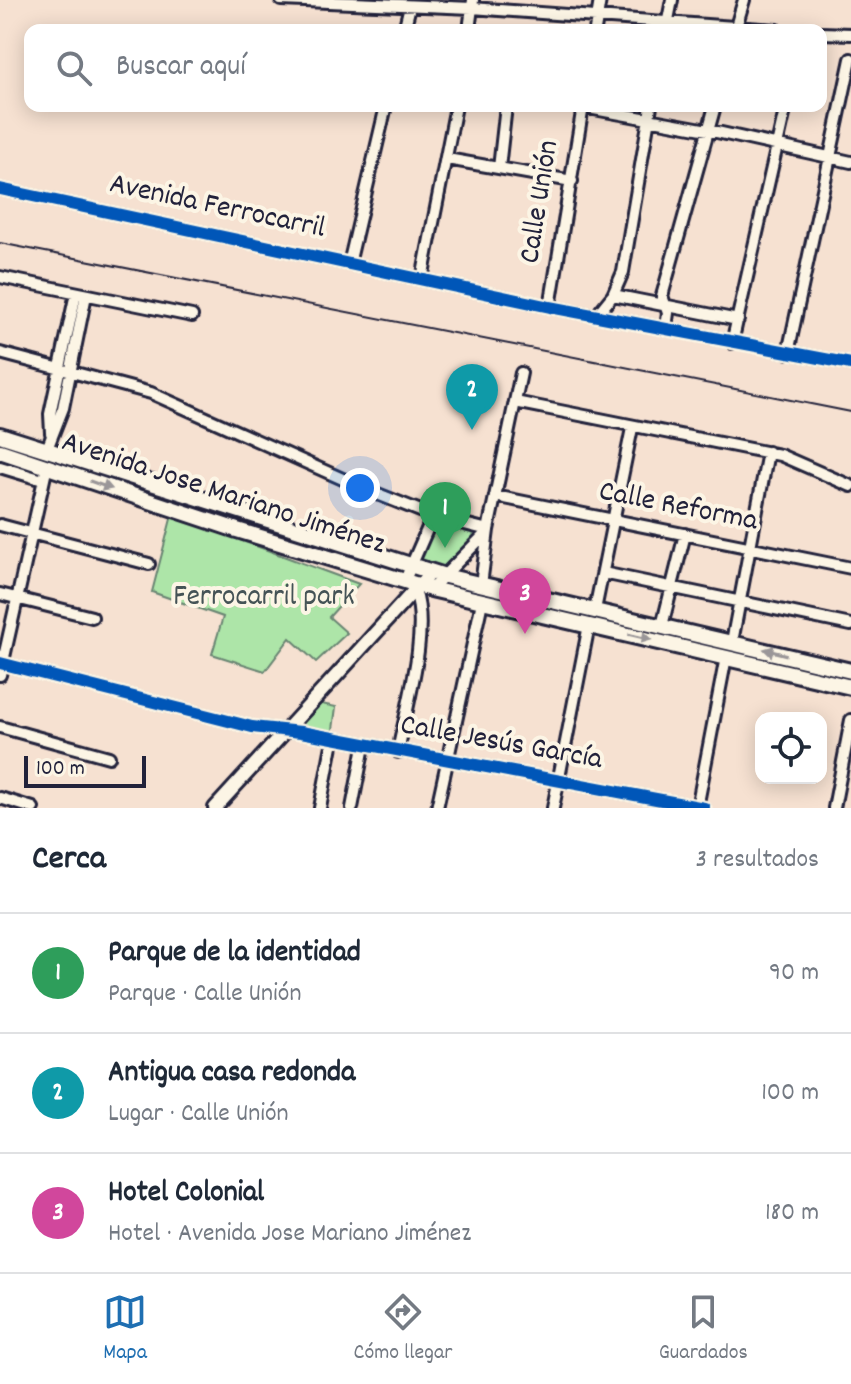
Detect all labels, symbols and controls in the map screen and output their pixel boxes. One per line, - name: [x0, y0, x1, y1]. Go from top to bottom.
- search box: [24, 24, 827, 112]
- icon: search: [52, 46, 96, 90]
- text: Buscar aquí: [116, 47, 246, 90]
- street label: Calle Unión: [510, 137, 572, 267]
- street label: Avenida Ferrocarril: [105, 164, 329, 252]
- pin: 2: [446, 364, 498, 430]
- street label: Avenida Jose Mariano Jiménez: [56, 422, 391, 568]
- your location: [340, 468, 380, 508]
- street label: Calle Reforma: [595, 472, 762, 545]
- one-way arrow: [89, 479, 113, 491]
- pin: 1: [419, 482, 471, 548]
- pin: 3: [499, 568, 551, 634]
- park label: Ferrocarril park: [173, 577, 355, 620]
- one-way arrow: [628, 631, 653, 644]
- one-way arrow: [763, 646, 788, 658]
- street label: Calle Jesús García: [397, 705, 606, 783]
- map controls: [755, 712, 827, 784]
- button: locate: [755, 712, 827, 784]
- scale bar: [24, 752, 146, 788]
- text: 100 m: [36, 754, 85, 785]
- text: Cerca: [32, 836, 106, 885]
- text: 3 resultados: [696, 842, 819, 879]
- text: Parque de la identidad: [108, 933, 361, 976]
- text: 1: [55, 955, 61, 992]
- text: 90 m: [769, 955, 819, 992]
- text: Parque · Calle Unión: [108, 976, 301, 1013]
- text: Antigua casa redonda: [108, 1053, 355, 1096]
- text: 2: [52, 1075, 64, 1112]
- text: 100 m: [761, 1075, 819, 1112]
- text: Lugar · Calle Unión: [108, 1096, 289, 1133]
- text: Hotel Colonial: [108, 1173, 264, 1216]
- text: 3: [52, 1195, 64, 1232]
- text: 180 m: [765, 1195, 819, 1232]
- text: Hotel · Avenida Jose Mariano Jiménez: [108, 1216, 471, 1253]
- tab: Mapa: [103, 1290, 147, 1369]
- tab: Cómo llegar: [354, 1290, 452, 1369]
- tab: Guardados: [659, 1290, 748, 1369]

